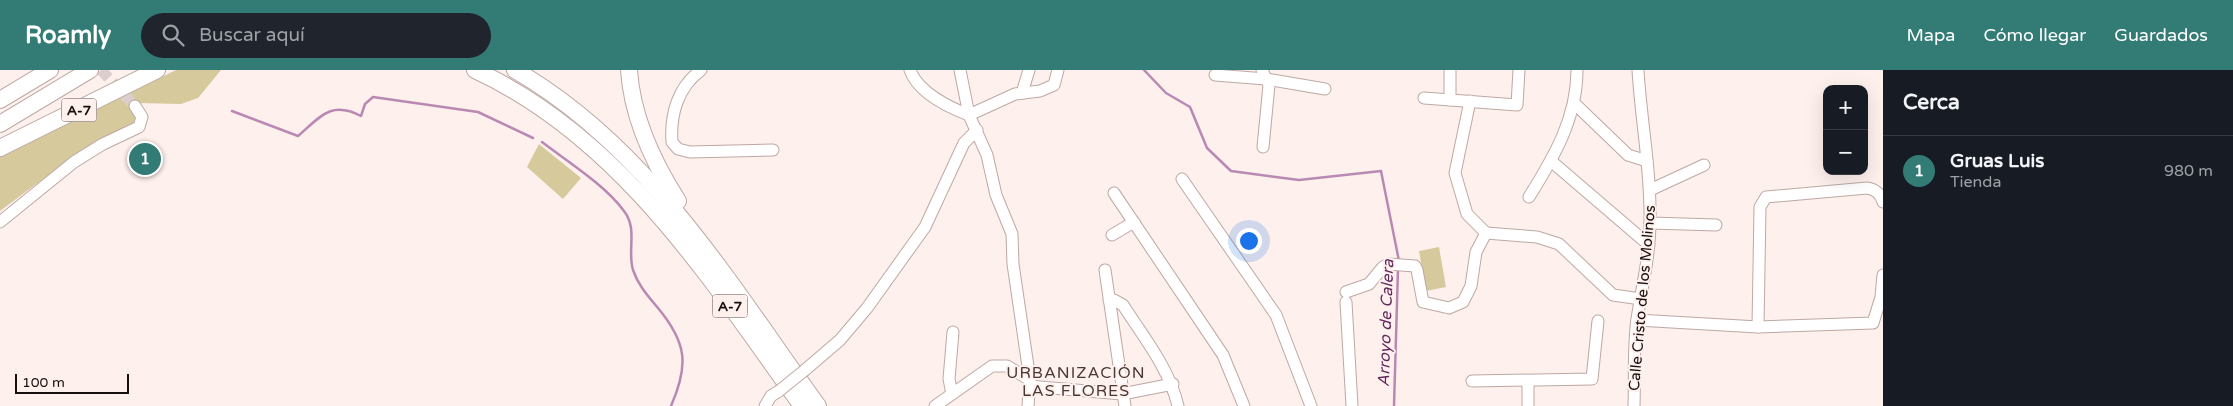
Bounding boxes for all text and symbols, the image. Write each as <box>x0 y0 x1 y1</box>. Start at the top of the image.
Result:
search box <box>141 13 491 58</box>
text: Roamly <box>25 21 111 50</box>
icon: search <box>159 21 187 49</box>
text: Buscar aquí <box>199 24 305 46</box>
text: Mapa <box>1906 24 1955 46</box>
text: Cómo llegar <box>1983 24 2086 46</box>
text: Guardados <box>2114 24 2208 46</box>
map controls <box>1823 85 1868 175</box>
button: + <box>1823 85 1868 130</box>
text: Cerca <box>1903 90 1960 115</box>
road number: A-7 <box>62 98 96 122</box>
button: − <box>1823 130 1868 175</box>
pin: 1 <box>129 140 161 178</box>
text: Gruas Luis <box>1950 150 2044 172</box>
text: 1 <box>1914 161 1924 181</box>
text: 980 m <box>2164 161 2213 181</box>
text: Tienda <box>1950 172 2001 192</box>
street label: Calle Cristo de los Molinos <box>1625 204 1659 392</box>
your location <box>1236 228 1262 254</box>
water label: Arroyo de Calera <box>1374 258 1398 387</box>
road number: A-7 <box>712 295 748 318</box>
district label: URBANIZACIÓN LAS FLORES <box>1006 363 1146 401</box>
scale bar <box>15 371 129 394</box>
text: 100 m <box>22 374 65 391</box>

